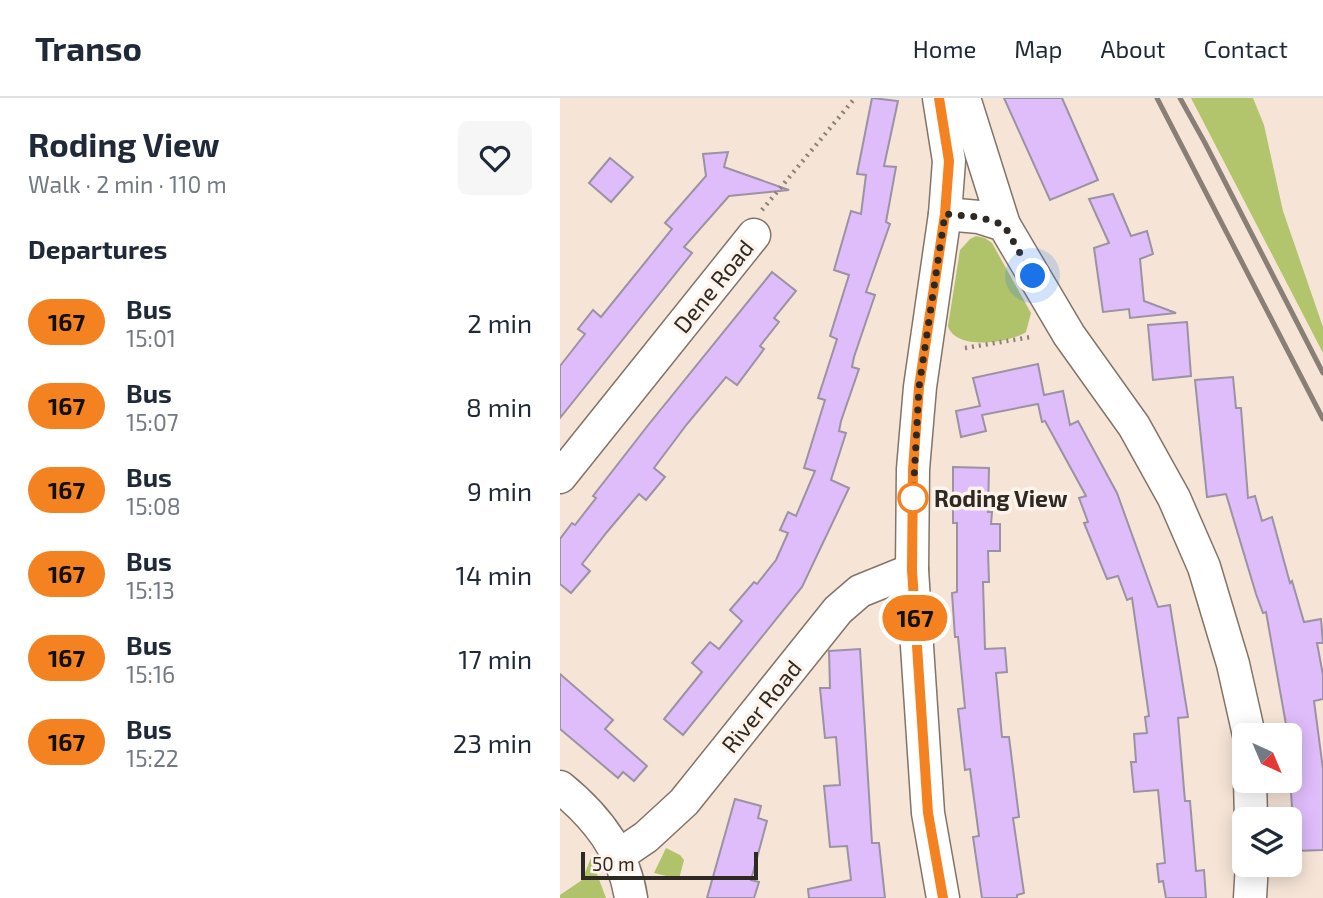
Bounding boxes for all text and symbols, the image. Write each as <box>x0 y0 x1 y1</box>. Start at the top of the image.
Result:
text: Transo <box>35 28 142 68</box>
text: Home <box>913 34 976 63</box>
text: Map <box>1014 34 1062 63</box>
text: About <box>1100 34 1166 63</box>
text: Contact <box>1204 34 1288 63</box>
button: heart <box>458 121 532 195</box>
text: Roding View <box>28 124 220 164</box>
text: Walk · 2 min · 110 m <box>28 170 227 198</box>
text: Departures <box>28 233 167 264</box>
street label: Dene Road <box>667 234 759 338</box>
your location <box>1015 258 1050 293</box>
text: Bus <box>126 293 172 324</box>
text: 167 <box>48 307 85 336</box>
text: 2 min <box>467 307 532 338</box>
text: 15:01 <box>126 324 176 352</box>
text: Bus <box>126 377 172 408</box>
text: 167 <box>48 391 85 420</box>
text: 8 min <box>466 391 532 422</box>
text: 15:07 <box>126 408 179 436</box>
text: Bus <box>126 461 172 492</box>
text: 167 <box>48 475 85 504</box>
text: 9 min <box>467 475 532 506</box>
marker: Roding View <box>898 483 928 513</box>
place label: Roding View <box>934 484 1068 512</box>
text: 15:08 <box>126 492 181 520</box>
text: Bus <box>126 545 172 576</box>
text: 167 <box>48 559 85 588</box>
text: 14 min <box>456 559 532 590</box>
text: 15:13 <box>126 576 175 604</box>
line badge: 167 <box>875 595 955 641</box>
text: 167 <box>896 603 934 632</box>
text: Bus <box>126 629 172 660</box>
text: 167 <box>48 643 85 672</box>
text: 17 min <box>458 643 532 674</box>
street label: River Road <box>715 654 807 758</box>
text: 15:16 <box>126 660 175 688</box>
text: Bus <box>126 713 172 744</box>
north arrow <box>1232 723 1302 793</box>
map controls <box>1232 723 1302 877</box>
text: 167 <box>48 727 85 756</box>
text: 23 min <box>453 727 532 758</box>
text: 15:22 <box>126 744 179 772</box>
button: layers <box>1232 807 1302 877</box>
scale bar <box>581 849 758 881</box>
text: 50 m <box>592 852 635 875</box>

